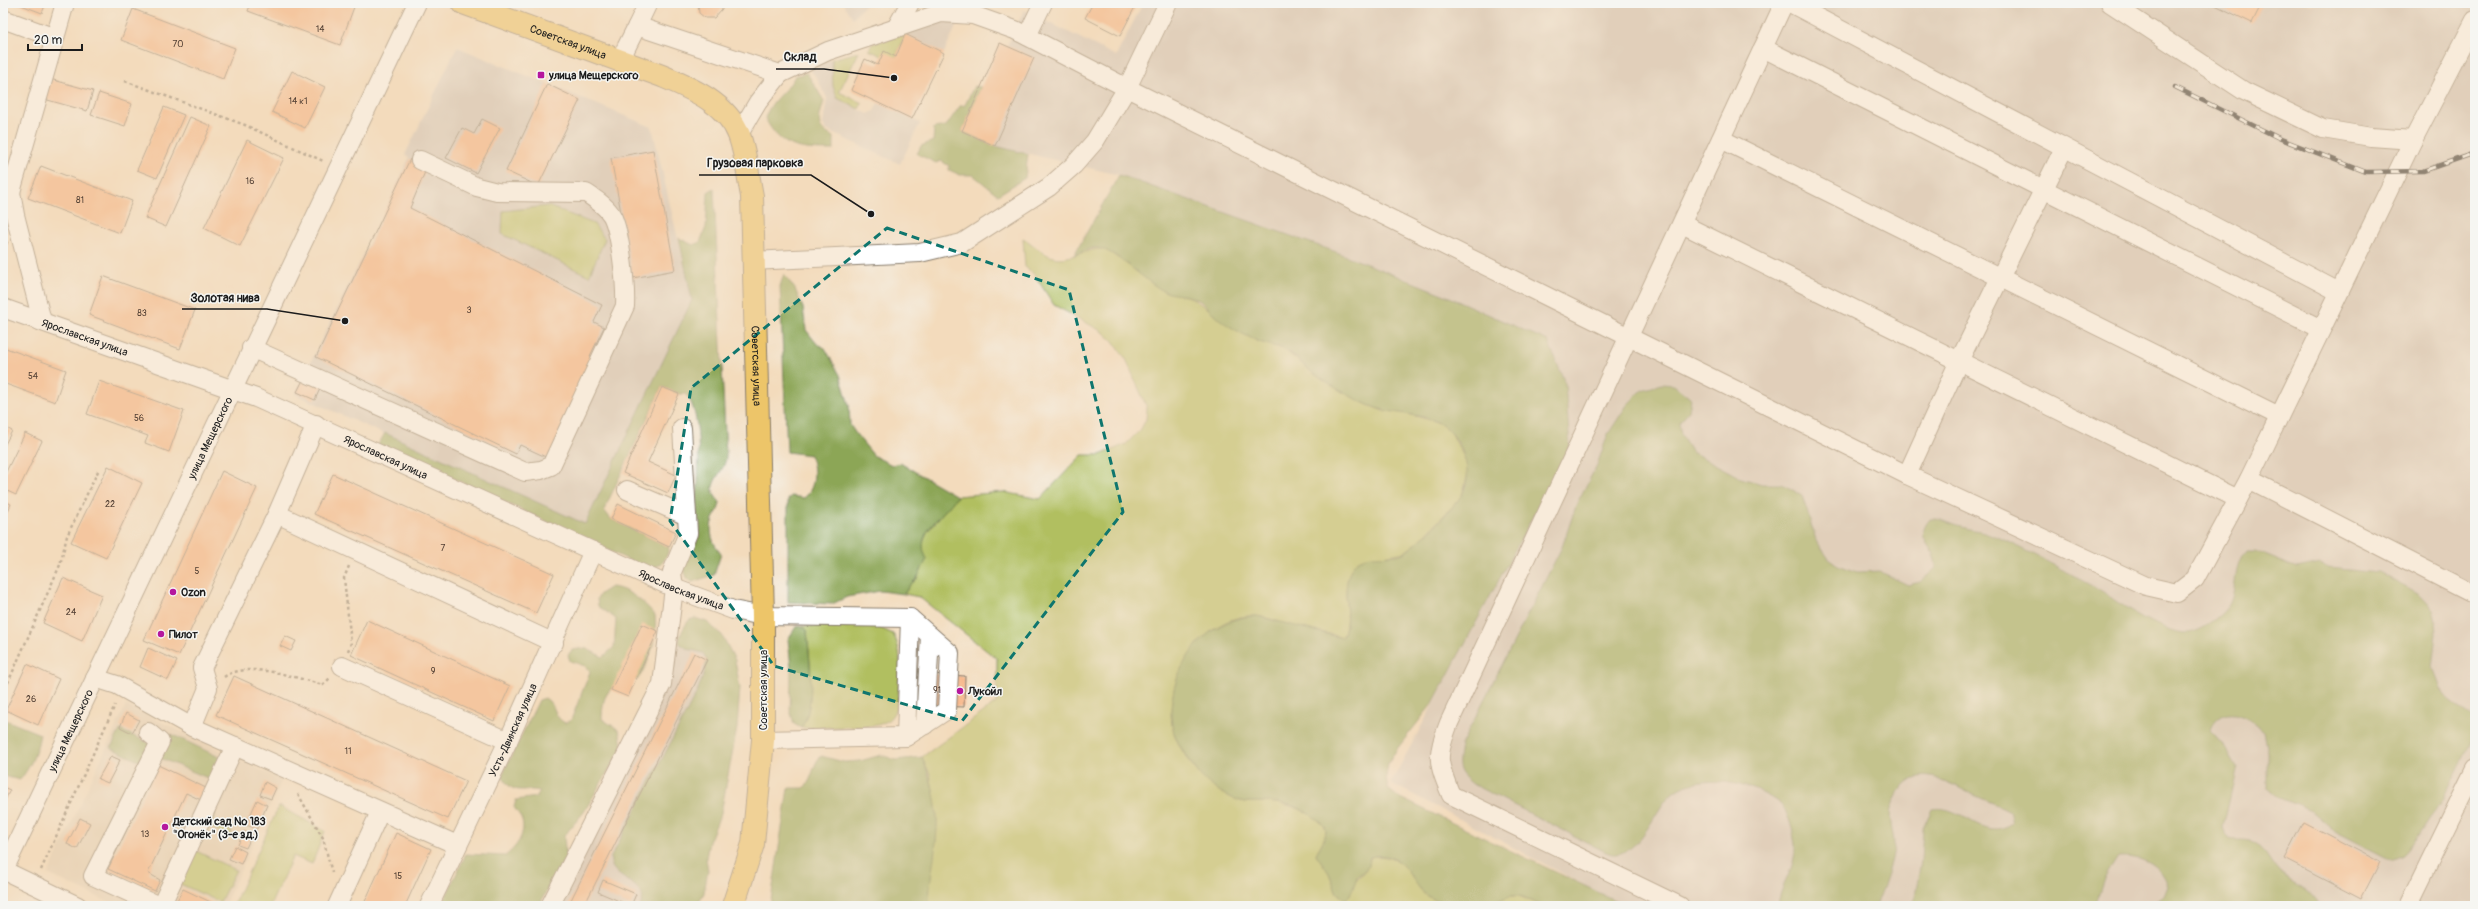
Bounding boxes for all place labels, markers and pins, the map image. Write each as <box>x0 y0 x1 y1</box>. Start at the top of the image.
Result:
callout: Склад <box>776 45 824 69</box>
place label: улица Мещерского <box>548 69 639 82</box>
marker: улица Мещерского <box>536 70 546 80</box>
callout: Грузовая парковка <box>699 151 811 175</box>
callout: Золотая нива <box>182 285 267 309</box>
place label: Ozon <box>181 586 206 599</box>
marker: Ozon <box>168 587 178 597</box>
place label: Пилот <box>169 628 198 641</box>
marker: Пилот <box>156 629 166 639</box>
place label: Лукойл <box>967 685 1002 698</box>
marker: Лукойл <box>955 686 965 696</box>
place label: Детский сад № 183 "Огонёк" (3-е зд.) <box>172 815 266 841</box>
marker: Детский сад № 183 "Огонёк" (3-е зд.) <box>160 822 170 832</box>

